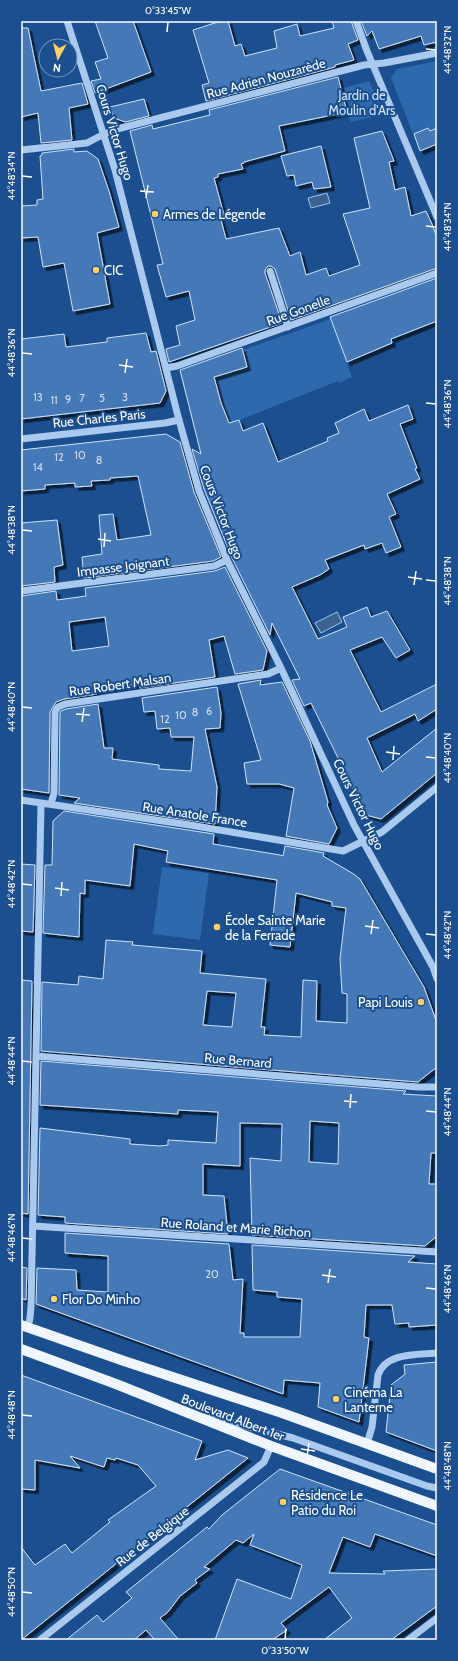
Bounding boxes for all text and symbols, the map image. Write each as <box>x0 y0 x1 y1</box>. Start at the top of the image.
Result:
text: 0°33'45"W <box>145 4 192 17</box>
text: 44°48'32"N <box>441 26 454 74</box>
north arrow <box>38 38 78 78</box>
street label: Rue Adrien Nouzarède <box>205 54 328 102</box>
text: N <box>52 61 61 75</box>
street label: Cours Victor Hugo <box>93 82 137 182</box>
park label: Jardin de Moulin d'Ars <box>329 87 396 118</box>
text: 44°48'34"N <box>5 152 18 200</box>
text: 44°48'34"N <box>441 203 454 251</box>
place label: Armes de Légende <box>163 206 266 222</box>
marker: Armes de Légende <box>150 209 160 219</box>
place label: CIC <box>104 262 123 278</box>
marker: CIC <box>91 265 101 275</box>
street label: Rue Gonelle <box>264 291 332 329</box>
text: 44°48'36"N <box>5 328 18 378</box>
text: 44°48'36"N <box>441 379 454 429</box>
house number: 13 <box>33 390 43 404</box>
house number: 3 <box>122 390 128 404</box>
house number: 7 <box>79 391 85 405</box>
house number: 5 <box>99 391 105 405</box>
house number: 9 <box>65 392 71 406</box>
house number: 11 <box>50 393 58 407</box>
street label: Rue Charles Paris <box>52 405 147 431</box>
house number: 10 <box>74 448 86 462</box>
house number: 12 <box>54 450 64 464</box>
house number: 8 <box>96 453 102 467</box>
house number: 14 <box>33 460 44 474</box>
street label: Cours Victor Hugo <box>197 463 247 561</box>
text: 44°48'38"N <box>5 505 18 555</box>
street label: Impasse Joignant <box>76 552 171 580</box>
text: 44°48'38"N <box>441 556 454 606</box>
street label: Rue Robert Malsan <box>68 669 172 699</box>
text: 44°48'40"N <box>5 682 18 732</box>
house number: 6 <box>206 704 212 718</box>
house number: 8 <box>192 705 198 719</box>
house number: 10 <box>175 708 187 722</box>
house number: 12 <box>160 712 170 726</box>
text: 44°48'40"N <box>441 733 454 783</box>
street label: Cours Victor Hugo <box>330 756 388 852</box>
street label: Rue Anatole France <box>142 798 249 830</box>
text: 44°48'42"N <box>5 860 18 908</box>
place label: École Sainte Marie de la Ferrade <box>225 911 326 943</box>
text: 44°48'42"N <box>441 911 454 959</box>
marker: École Sainte Marie de la Ferrade <box>212 922 222 932</box>
place label: Papi Louis <box>358 994 414 1010</box>
marker: Papi Louis <box>416 997 426 1007</box>
text: 44°48'44"N <box>5 1036 18 1086</box>
street label: Rue Bernard <box>204 1049 272 1071</box>
text: 44°48'44"N <box>441 1087 454 1137</box>
text: 44°48'46"N <box>5 1213 18 1263</box>
street label: Rue Roland et Marie Richon <box>160 1214 312 1240</box>
text: 44°48'46"N <box>441 1264 454 1314</box>
house number: 20 <box>205 1267 219 1281</box>
place label: Flor Do Minho <box>62 1291 140 1307</box>
marker: Flor Do Minho <box>49 1294 59 1304</box>
place label: Cinéma La Lanterne <box>344 1384 403 1415</box>
text: 44°48'48"N <box>5 1390 18 1440</box>
street label: Boulevard Albert 1er <box>179 1390 288 1444</box>
marker: Cinéma La Lanterne <box>331 1394 341 1404</box>
text: 44°48'48"N <box>441 1441 454 1491</box>
place label: Résidence Le Patio du Roi <box>291 1487 363 1518</box>
marker: Résidence Le Patio du Roi <box>278 1497 288 1507</box>
street label: Rue de Belgique <box>112 1502 192 1570</box>
text: 44°48'50"N <box>5 1567 18 1617</box>
text: 0°33'50"W <box>261 1644 309 1657</box>

